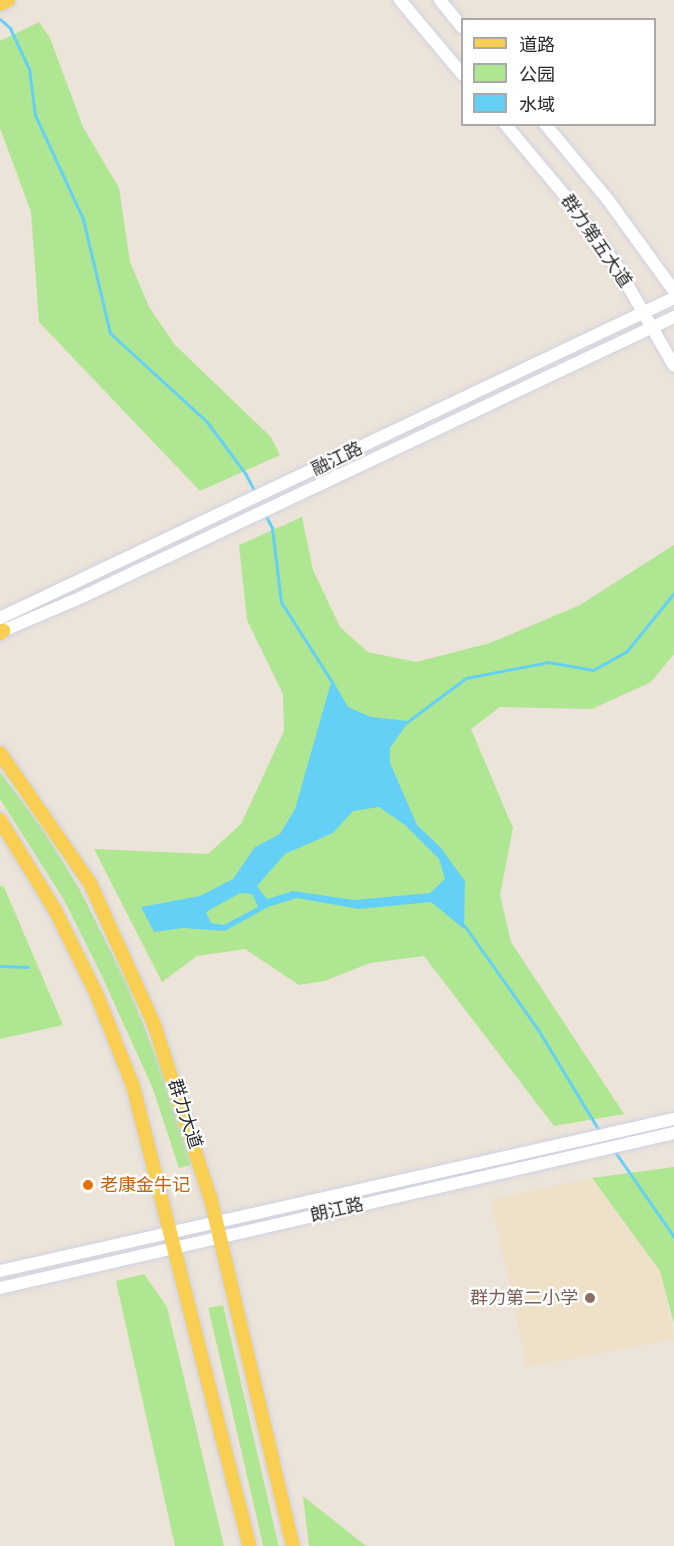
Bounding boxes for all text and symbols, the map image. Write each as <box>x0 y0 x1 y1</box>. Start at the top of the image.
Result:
legend <box>461 18 656 126</box>
text: 道路 <box>519 32 555 57</box>
text: 公园 <box>519 62 555 87</box>
text: 水域 <box>519 92 555 117</box>
street label: 群力第五大道 <box>556 191 636 291</box>
street label: 融江路 <box>308 437 366 481</box>
street label: 群力大道 <box>164 1076 206 1152</box>
place label: 老康金牛记 <box>100 1174 190 1196</box>
marker: 老康金牛记 <box>81 1178 95 1192</box>
street label: 朗江路 <box>308 1193 366 1227</box>
place label: 群力第二小学 <box>470 1287 578 1309</box>
marker: 群力第二小学 <box>583 1291 597 1305</box>

